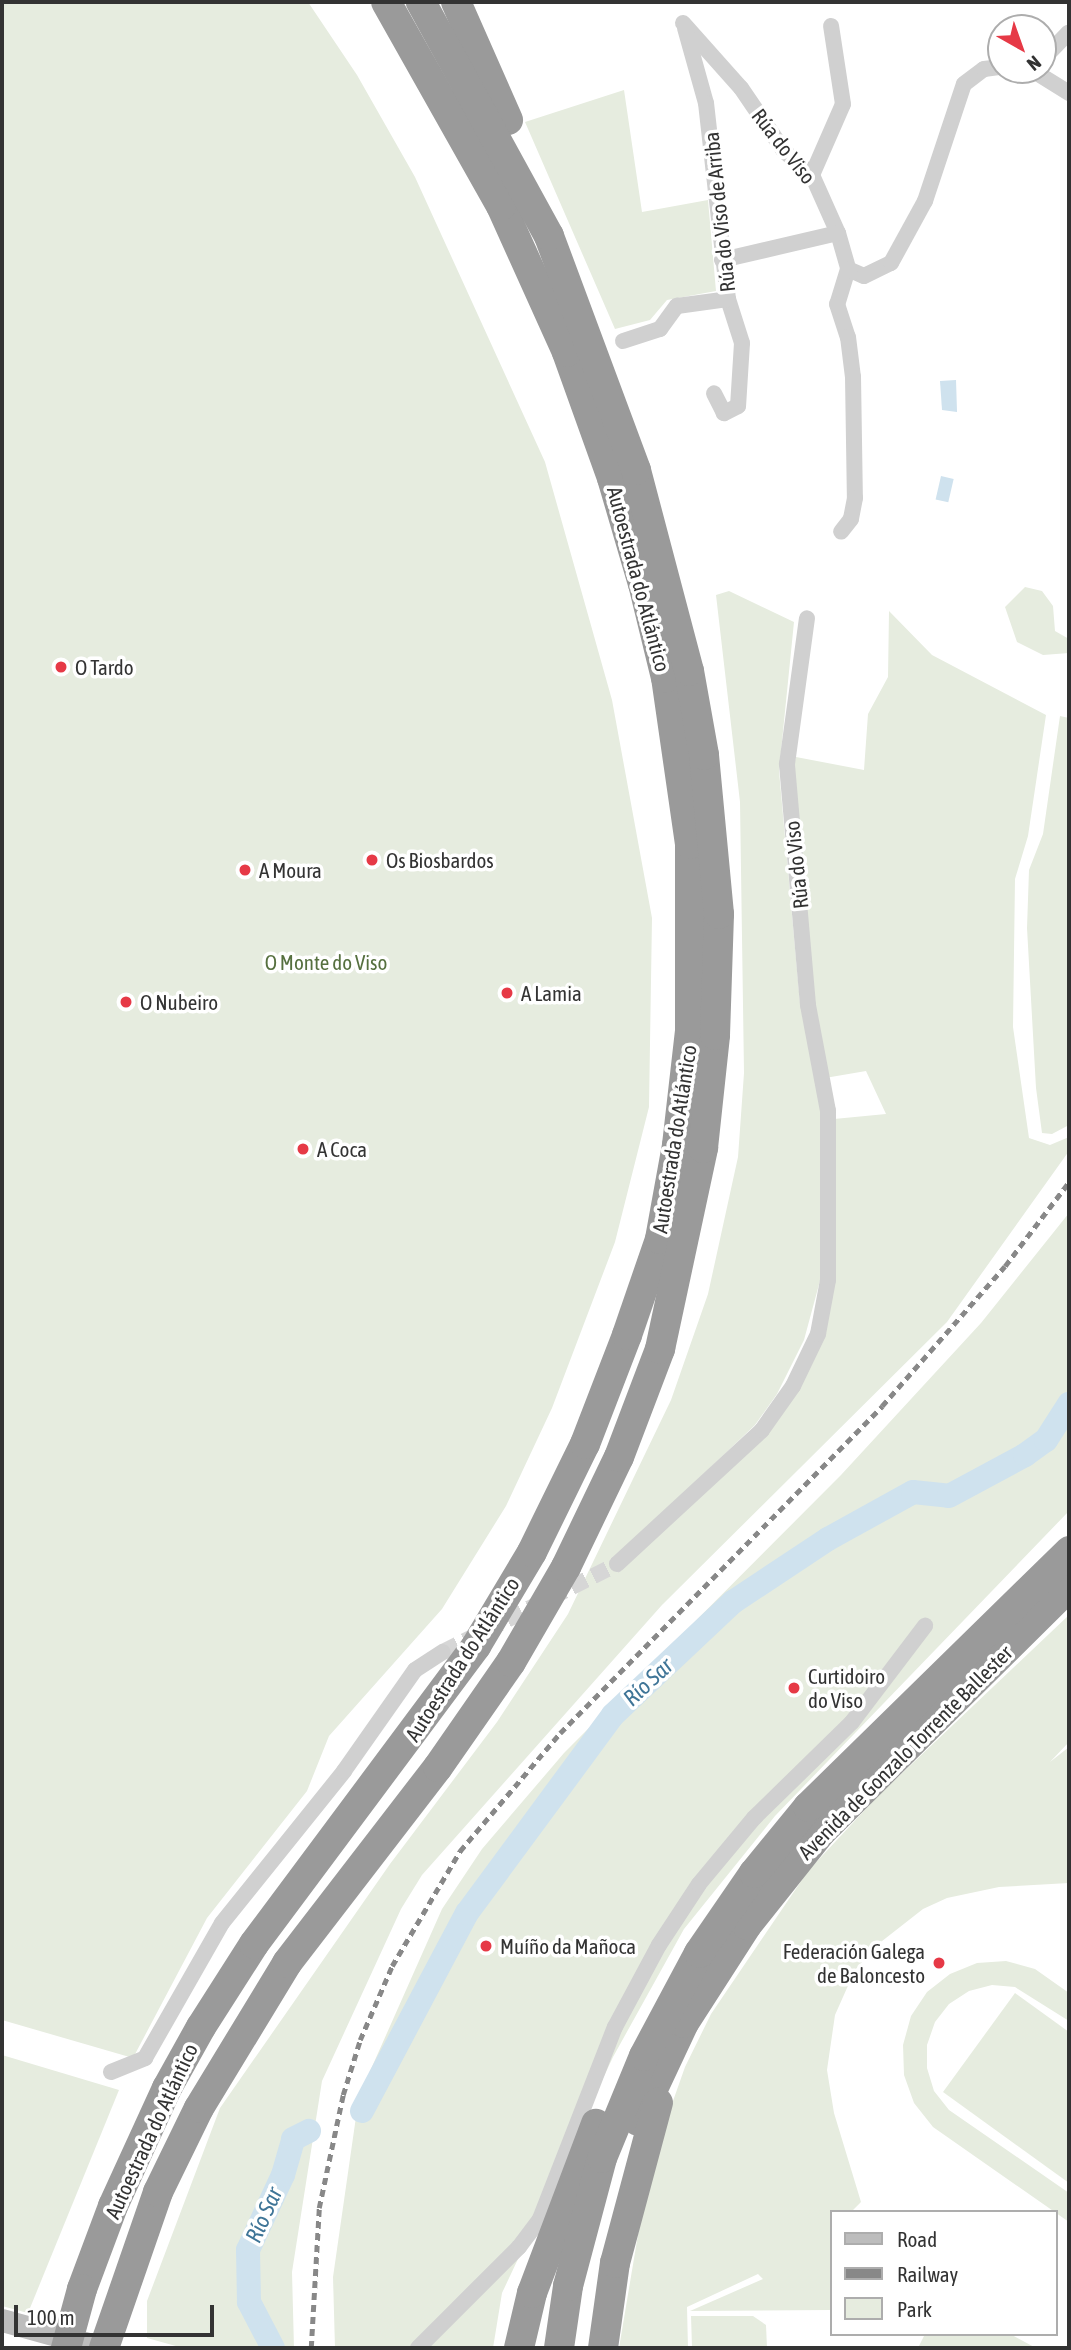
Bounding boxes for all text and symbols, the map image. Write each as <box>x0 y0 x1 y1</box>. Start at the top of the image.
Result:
north arrow <box>987 14 1057 84</box>
text: N <box>1023 52 1046 76</box>
street label: Rúa do Viso <box>747 103 821 189</box>
street label: Rúa do Viso de Arriba <box>698 131 740 293</box>
street label: Autoestrada do Atlántico <box>602 484 676 674</box>
place label: O Tardo <box>75 654 134 680</box>
marker: O Tardo <box>53 659 69 675</box>
street label: Rúa do Viso <box>779 820 813 910</box>
place label: Os Biosbardos <box>386 847 494 873</box>
marker: Os Biosbardos <box>364 852 380 868</box>
place label: A Moura <box>259 857 322 883</box>
marker: A Moura <box>237 862 253 878</box>
park label: O Monte do Viso <box>265 949 387 975</box>
place label: A Lamia <box>521 980 582 1006</box>
marker: A Lamia <box>499 985 515 1001</box>
place label: O Nubeiro <box>140 989 218 1015</box>
marker: O Nubeiro <box>118 994 134 1010</box>
street label: Autoestrada do Atlántico <box>647 1043 701 1235</box>
place label: A Coca <box>317 1136 367 1162</box>
marker: A Coca <box>295 1141 311 1157</box>
street label: Autoestrada do Atlántico <box>400 1572 524 1746</box>
street label: Avenida de Gonzalo Torrente Ballester <box>793 1640 1017 1864</box>
water label: Río Sar <box>617 1652 679 1712</box>
place label: Curtidoiro do Viso <box>808 1663 885 1713</box>
marker: Curtidoiro do Viso <box>786 1680 802 1696</box>
place label: Muíño da Mañoca <box>500 1933 636 1959</box>
marker: Muíño da Mañoca <box>478 1938 494 1954</box>
place label: Federación Galega de Baloncesto <box>783 1938 925 1988</box>
marker: Federación Galega de Baloncesto <box>931 1955 947 1971</box>
street label: Autoestrada do Atlántico <box>99 2039 203 2223</box>
water label: Río Sar <box>240 2183 288 2247</box>
legend <box>830 2210 1057 2336</box>
text: Road <box>897 2227 937 2251</box>
text: Railway <box>897 2262 958 2286</box>
scale bar <box>18 2290 217 2334</box>
text: Park <box>897 2297 932 2321</box>
text: 100 m <box>27 2305 75 2329</box>

